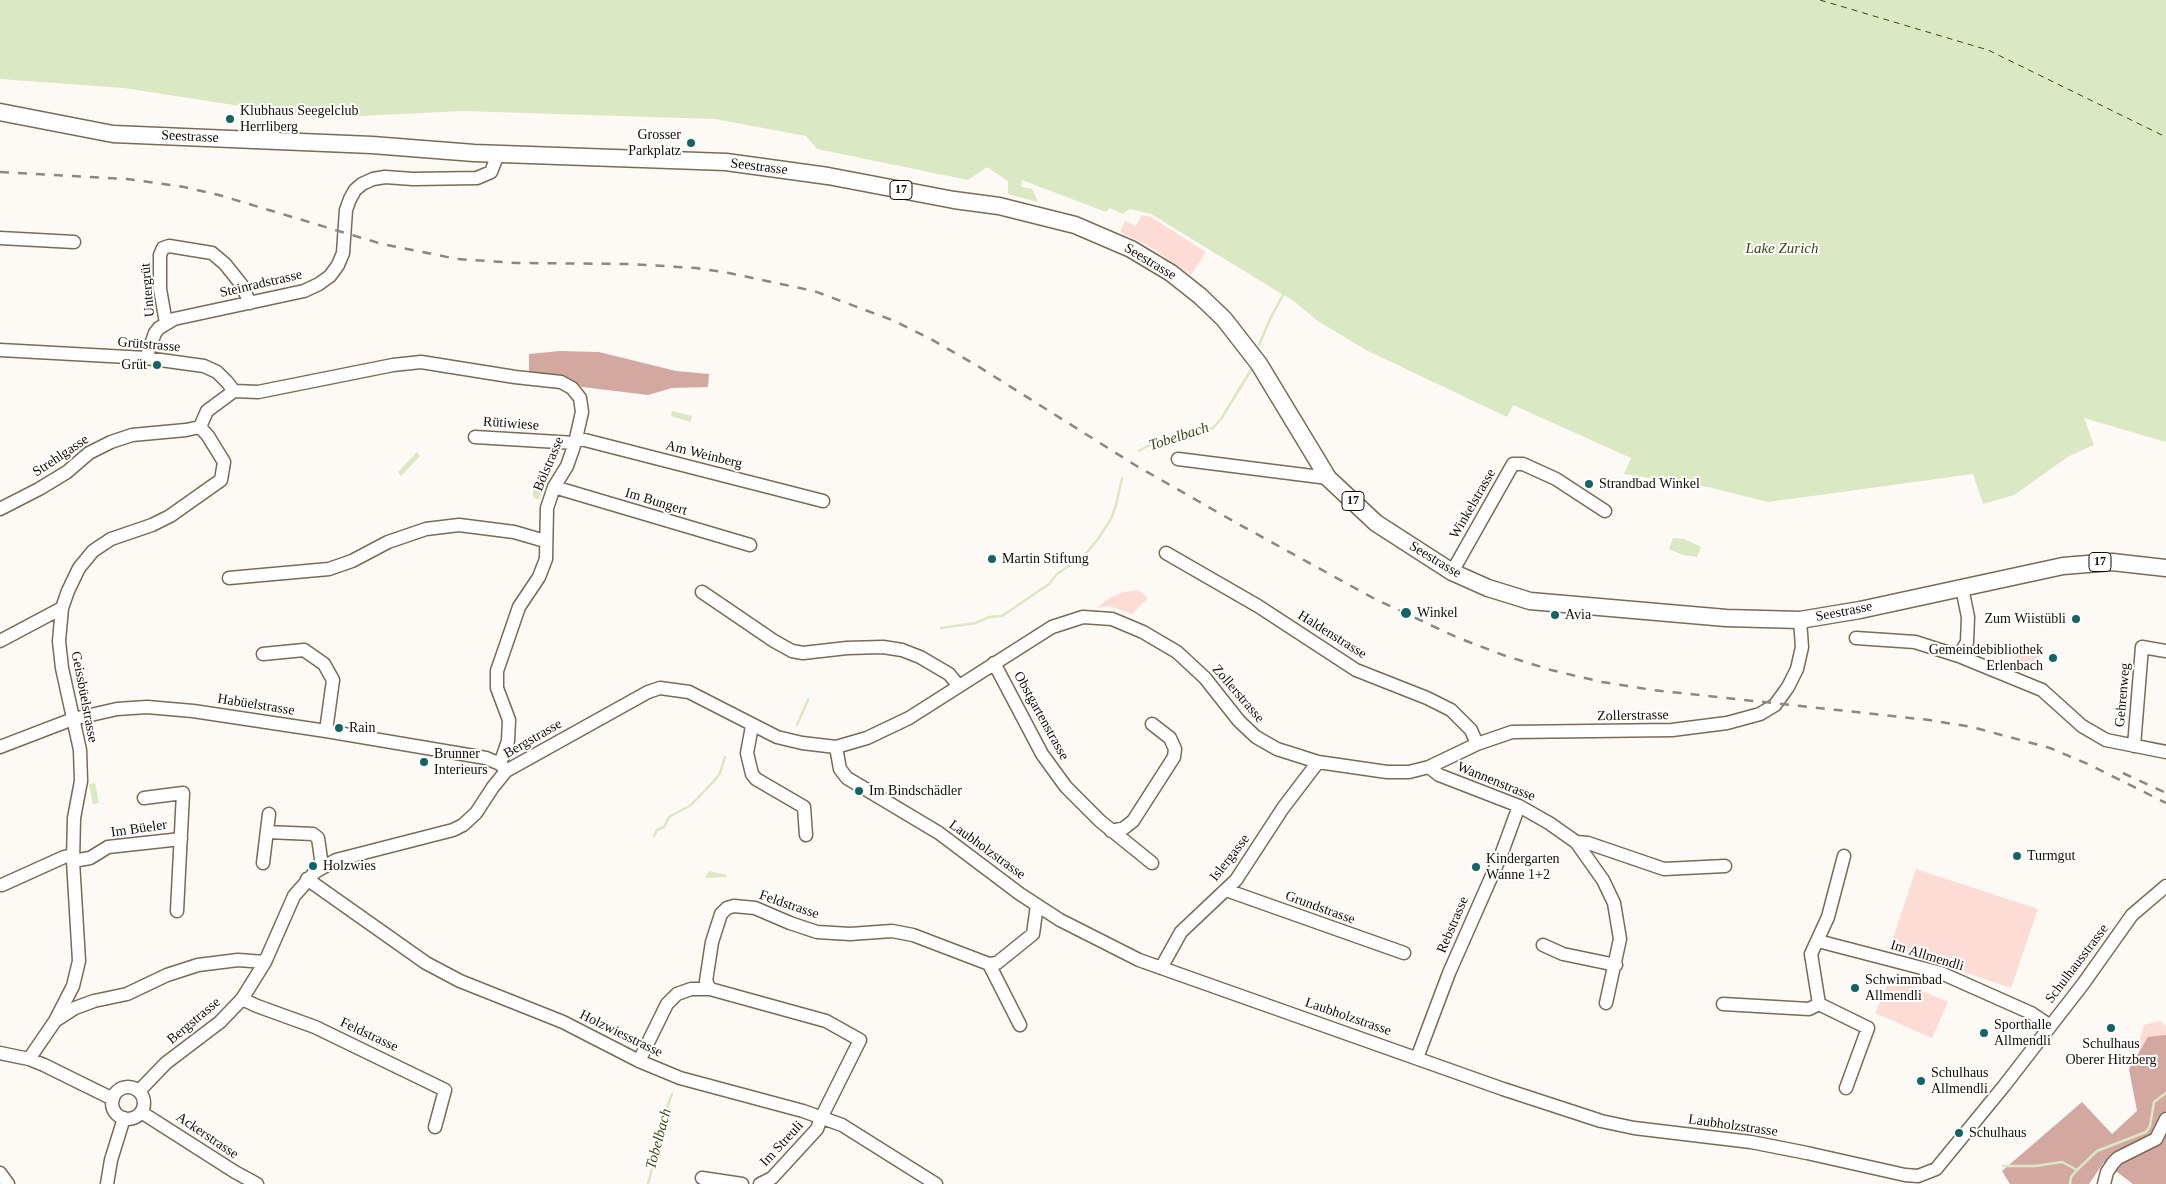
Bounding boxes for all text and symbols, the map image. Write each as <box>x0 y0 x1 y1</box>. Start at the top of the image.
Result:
place label: Klubhaus Seegelclub Herrliberg <box>240 103 359 136</box>
marker: Klubhaus Seegelclub Herrliberg <box>224 113 236 125</box>
street label: Seestrasse <box>161 127 219 147</box>
place label: Grosser Parkplatz <box>628 127 681 160</box>
marker: Grosser Parkplatz <box>685 137 697 149</box>
street label: Seestrasse <box>729 155 789 179</box>
road number: 17 <box>890 180 912 200</box>
street label: Seestrasse <box>1121 240 1179 284</box>
water label: Lake Zurich <box>1746 240 1818 258</box>
street label: Untergrüt <box>137 262 159 318</box>
street label: Steinradstrasse <box>218 266 304 302</box>
street label: Grütstrasse <box>117 334 181 356</box>
place label: Grüt <box>121 357 147 373</box>
marker: Grüt <box>151 359 163 371</box>
street label: Rütiwiese <box>482 414 540 434</box>
water label: Tobelbach <box>1147 419 1211 455</box>
street label: Strehlgasse <box>30 431 92 481</box>
street label: Bölstrasse <box>530 434 568 494</box>
street label: Am Weinberg <box>664 437 744 473</box>
street label: Winkelstrasse <box>1446 466 1500 542</box>
place label: Strandbad Winkel <box>1599 476 1700 492</box>
marker: Strandbad Winkel <box>1583 478 1595 490</box>
street label: Im Bungert <box>623 485 689 519</box>
road number: 17 <box>1342 492 1364 511</box>
street label: Seestrasse <box>1406 538 1464 582</box>
place label: Martin Stiftung <box>1002 551 1089 567</box>
road number: 17 <box>2089 552 2111 572</box>
marker: Martin Stiftung <box>986 553 998 565</box>
street label: Seestrasse <box>1814 598 1874 626</box>
place label: Winkel <box>1417 605 1458 621</box>
marker: Winkel <box>1399 606 1413 620</box>
street label: Haldenstrasse <box>1295 607 1369 663</box>
place label: Avia <box>1565 607 1591 623</box>
marker: Avia <box>1549 609 1561 621</box>
place label: Zum Wiistübli <box>1985 611 2066 627</box>
marker: Zum Wiistübli <box>2070 613 2082 625</box>
place label: Gemeindebibliothek Erlenbach <box>1929 642 2043 674</box>
street label: Geissbüelstrasse <box>67 650 101 744</box>
marker: Gemeindebibliothek Erlenbach <box>2047 652 2059 664</box>
street label: Zollerstrasse <box>1208 661 1268 727</box>
street label: Gehrenweg <box>2112 662 2134 728</box>
street label: Obstgartenstrasse <box>1010 669 1072 763</box>
street label: Habüelstrasse <box>216 691 296 719</box>
street label: Zollerstrasse <box>1597 707 1669 725</box>
street label: Bergstrasse <box>501 716 565 762</box>
place label: Rain <box>349 720 375 736</box>
marker: Rain <box>333 722 345 734</box>
place label: Brunner Interieurs <box>434 746 488 779</box>
marker: Brunner Interieurs <box>418 756 430 768</box>
street label: Wannenstrasse <box>1454 759 1538 805</box>
place label: Im Bindschädler <box>869 783 962 799</box>
marker: Im Bindschädler <box>853 785 865 797</box>
street label: Im Büeler <box>110 817 168 841</box>
street label: Laubholzstrasse <box>946 817 1028 883</box>
street label: Islergasse <box>1206 831 1254 885</box>
place label: Turmgut <box>2027 848 2076 864</box>
marker: Turmgut <box>2011 850 2023 862</box>
place label: Kindergarten Wanne 1+2 <box>1486 851 1560 884</box>
place label: Holzwies <box>323 858 376 874</box>
marker: Holzwies <box>307 860 319 872</box>
marker: Kindergarten Wanne 1+2 <box>1470 861 1482 873</box>
street label: Feldstrasse <box>757 887 821 923</box>
street label: Grundstrasse <box>1283 888 1357 928</box>
street label: Rebstrasse <box>1434 894 1472 956</box>
street label: Schulhausstrasse <box>2042 921 2112 1007</box>
street label: Im Allmendli <box>1888 937 1966 975</box>
place label: Schwimmbad Allmendli <box>1865 972 1942 1004</box>
marker: Schwimmbad Allmendli <box>1849 982 1861 994</box>
street label: Bergstrasse <box>164 994 224 1048</box>
street label: Laubholzstrasse <box>1303 994 1393 1040</box>
street label: Holzwiesstrasse <box>577 1007 665 1061</box>
street label: Feldstrasse <box>337 1014 401 1056</box>
place label: Sporthalle Allmendli <box>1994 1017 2052 1050</box>
marker: Schulhaus Oberer Hitzberg <box>2105 1022 2117 1034</box>
marker: Sporthalle Allmendli <box>1978 1027 1990 1039</box>
place label: Schulhaus Oberer Hitzberg <box>2065 1036 2157 1068</box>
place label: Schulhaus Allmendli <box>1931 1065 1989 1098</box>
marker: Schulhaus Allmendli <box>1915 1075 1927 1087</box>
water label: Tobelbach <box>642 1107 676 1171</box>
street label: Ackerstrasse <box>173 1109 241 1163</box>
street label: Laubholzstrasse <box>1687 1111 1779 1141</box>
street label: Im Streuli <box>757 1118 807 1170</box>
place label: Schulhaus <box>1969 1125 2027 1141</box>
marker: Schulhaus <box>1953 1127 1965 1139</box>

